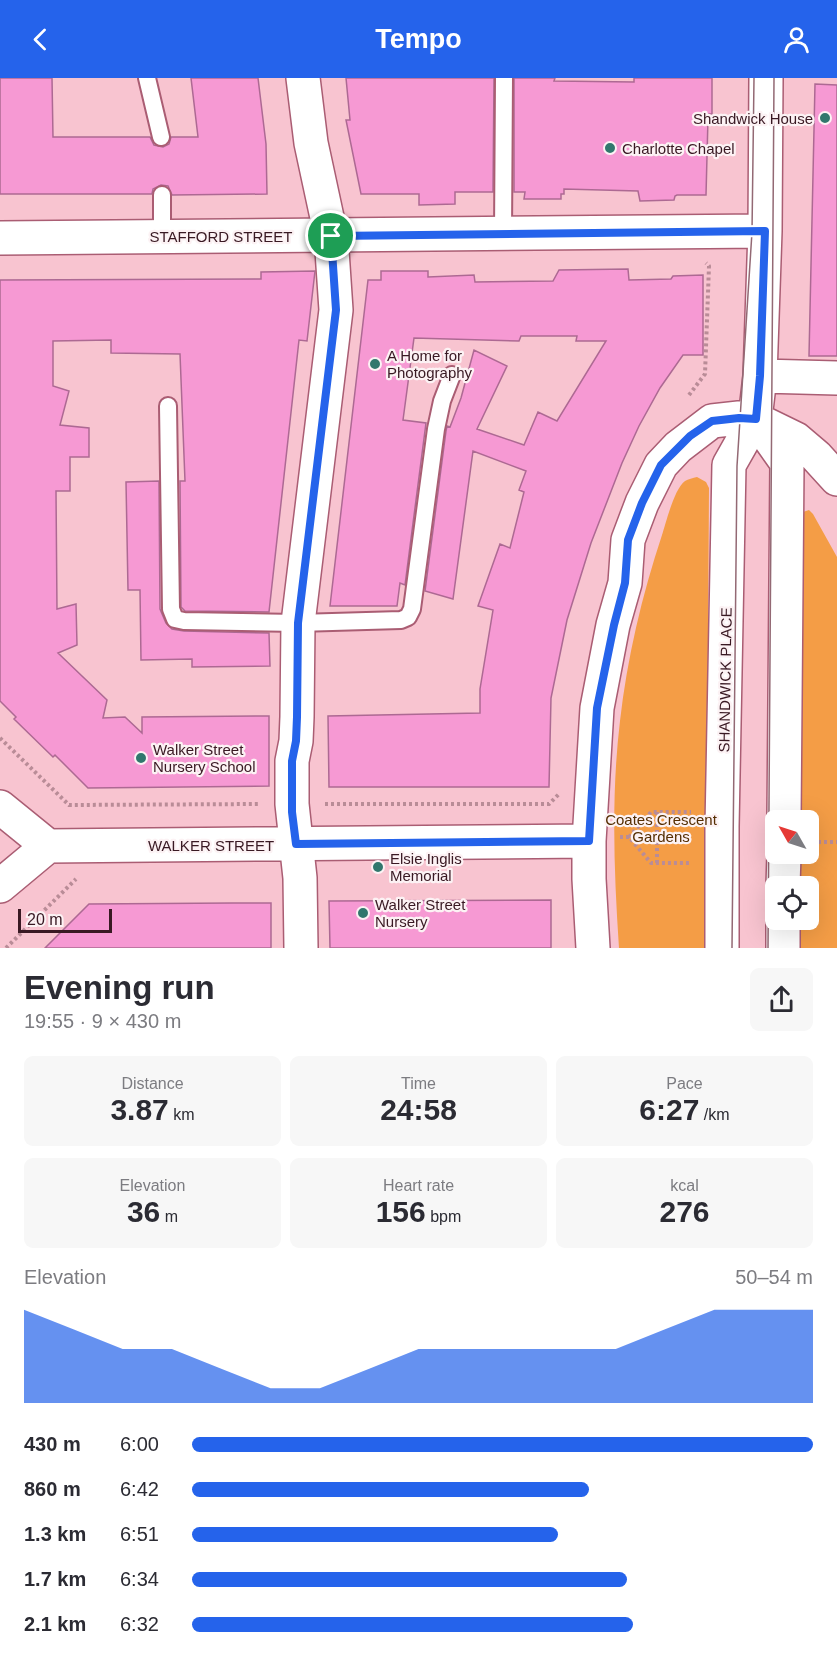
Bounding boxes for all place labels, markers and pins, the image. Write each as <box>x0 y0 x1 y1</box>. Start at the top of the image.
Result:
place label: Shandwick House <box>693 110 813 127</box>
marker: Shandwick House <box>818 111 832 125</box>
place label: Charlotte Chapel <box>622 140 735 157</box>
marker: Charlotte Chapel <box>603 141 617 155</box>
pin <box>305 210 356 261</box>
place label: A Home for Photography <box>387 347 473 381</box>
marker: A Home for Photography <box>368 357 382 371</box>
place label: Walker Street Nursery School <box>153 741 256 775</box>
marker: Walker Street Nursery School <box>134 751 148 765</box>
place label: Elsie Inglis Memorial <box>390 850 462 884</box>
marker: Elsie Inglis Memorial <box>371 860 385 874</box>
place label: Walker Street Nursery <box>375 896 466 930</box>
marker: Walker Street Nursery <box>356 906 370 920</box>

